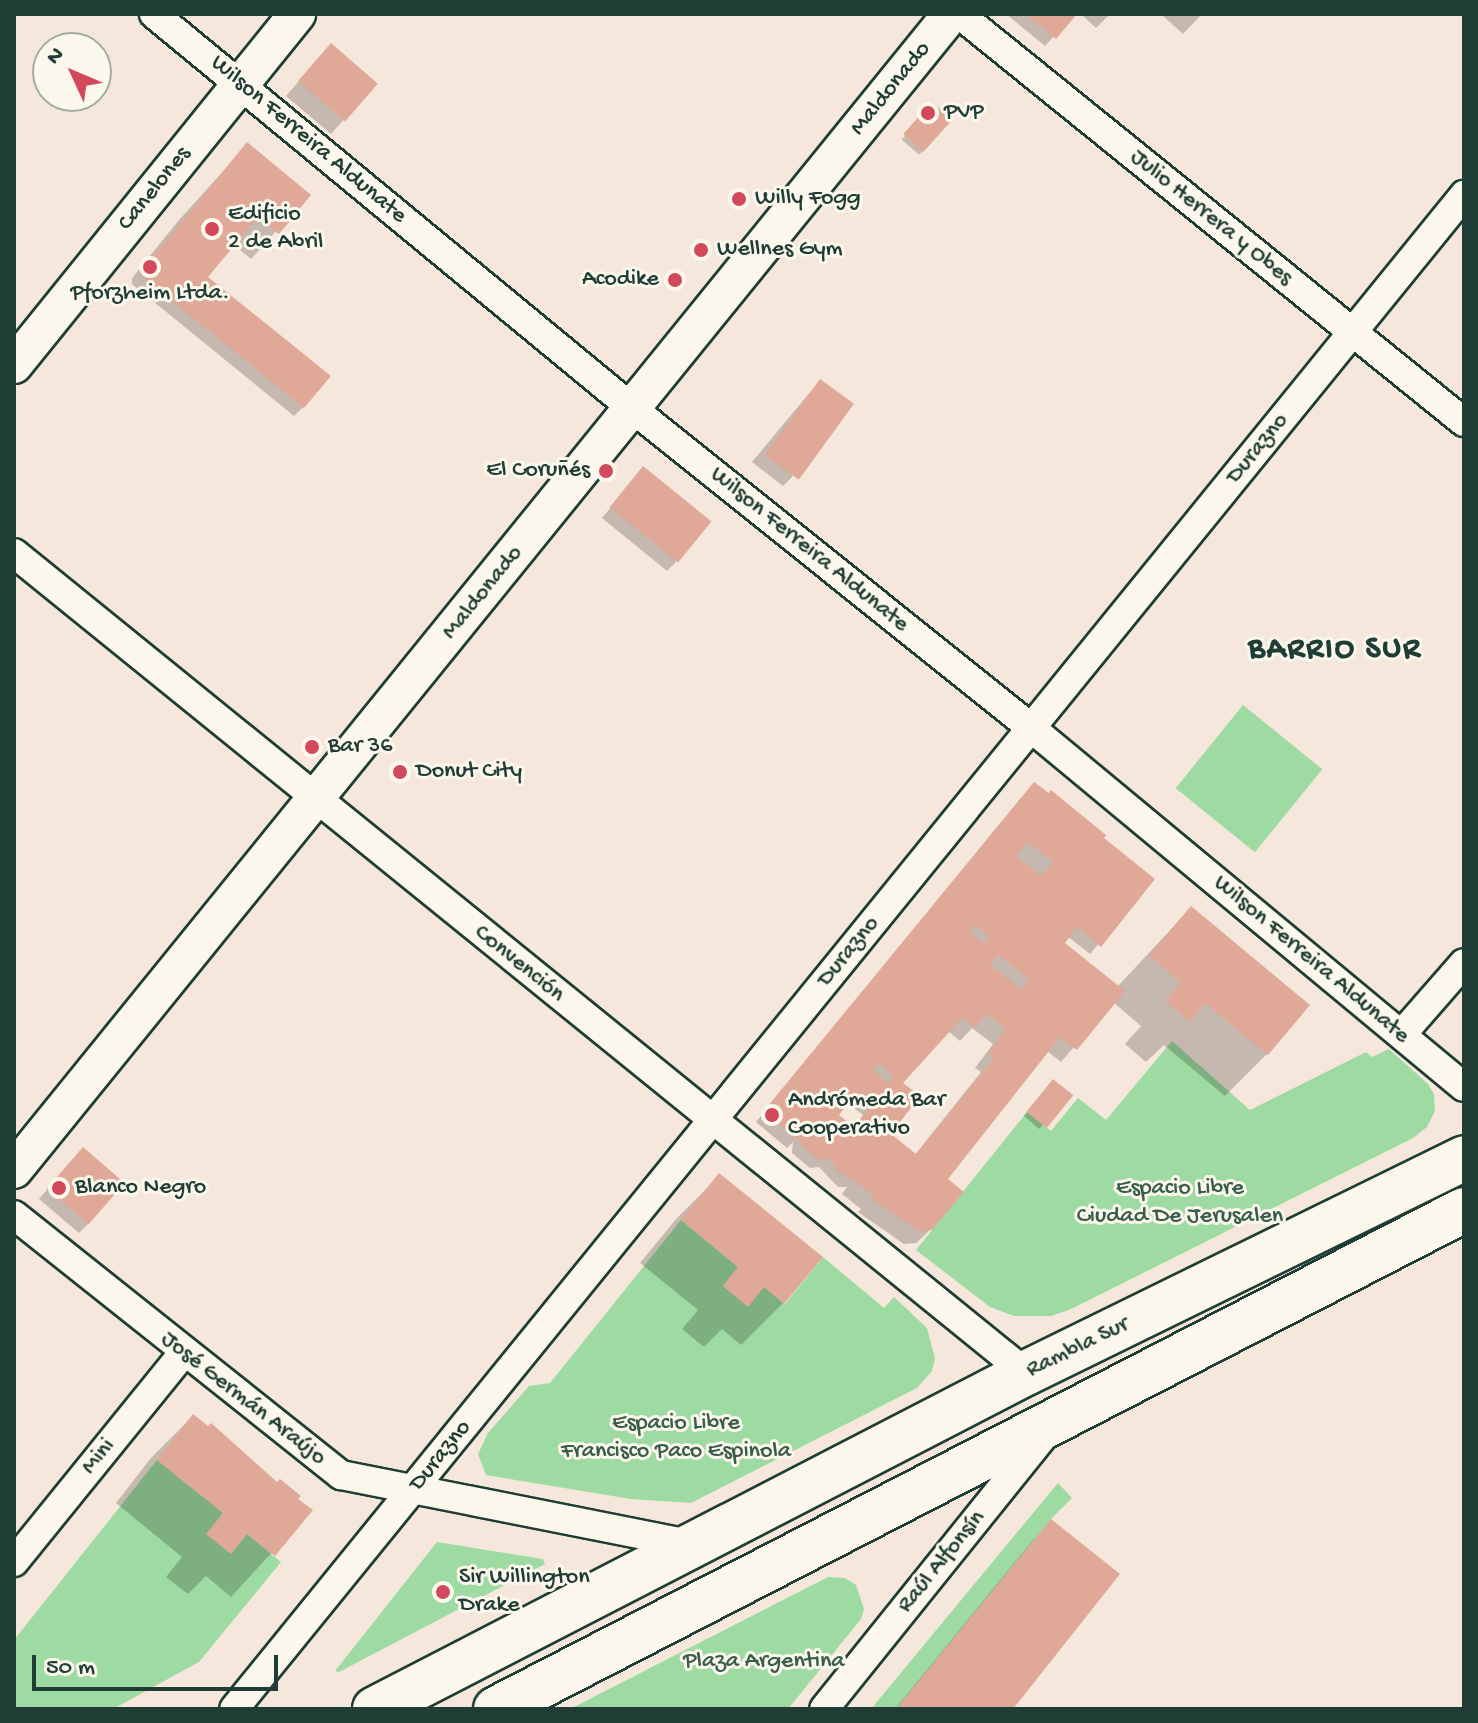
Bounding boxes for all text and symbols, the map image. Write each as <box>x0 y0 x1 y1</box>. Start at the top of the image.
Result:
north arrow <box>32 32 112 112</box>
street label: Maldonado <box>844 36 938 142</box>
text: N <box>42 43 71 71</box>
street label: Wilson Ferreira Aldunate <box>204 49 412 231</box>
place label: PVP <box>944 99 984 127</box>
marker: PVP <box>919 104 937 122</box>
street label: Canelones <box>112 141 198 237</box>
street label: Julio Herrera y Obes <box>1124 143 1298 293</box>
place label: Willy Fogg <box>755 185 861 213</box>
marker: Willy Fogg <box>730 190 748 208</box>
place label: Edificio 2 de Abril <box>228 201 323 257</box>
marker: Edificio 2 de Abril <box>203 220 221 238</box>
place label: Wellnes Gym <box>717 236 843 264</box>
marker: Wellnes Gym <box>692 241 710 259</box>
marker: Pforzheim Ltda. <box>141 258 159 276</box>
place label: Acodike <box>582 266 659 294</box>
marker: Acodike <box>666 271 684 289</box>
place label: Pforzheim Ltda. <box>71 280 229 308</box>
street label: Durazno <box>1221 408 1295 490</box>
place label: El Coruñés <box>486 457 590 485</box>
street label: Wilson Ferreira Aldunate <box>704 461 914 639</box>
marker: El Coruñés <box>597 462 615 480</box>
street label: Maldonado <box>436 540 530 646</box>
district label: BARRIO SUR <box>1248 631 1422 669</box>
place label: Bar 36 <box>328 733 392 761</box>
marker: Bar 36 <box>303 738 321 756</box>
place label: Donut City <box>416 758 522 786</box>
marker: Donut City <box>391 763 409 781</box>
street label: Wilson Ferreira Aldunate <box>1207 869 1415 1051</box>
street label: Durazno <box>812 911 886 993</box>
street label: Convención <box>468 919 570 1009</box>
place label: Andrómeda Bar Cooperativo <box>788 1087 945 1143</box>
marker: Andrómeda Bar Cooperativo <box>763 1106 781 1124</box>
place label: Blanco Negro <box>75 1174 206 1202</box>
park label: Espacio Libre Ciudad De Jerusalen <box>1077 1175 1283 1231</box>
marker: Blanco Negro <box>50 1179 68 1197</box>
street label: Rambla Sur <box>1022 1311 1134 1385</box>
street label: José Germán Araújo <box>154 1325 332 1473</box>
park label: Espacio Libre Francisco Paco Espinola <box>561 1410 791 1466</box>
street label: Durazno <box>404 1415 478 1497</box>
street label: Mini <box>76 1433 122 1481</box>
street label: Raúl Alfonsín <box>892 1505 992 1619</box>
place label: Sir Willington Drake <box>459 1564 590 1620</box>
marker: Sir Willington Drake <box>434 1583 452 1601</box>
scale bar <box>36 1639 282 1689</box>
park label: Plaza Argentina <box>683 1648 845 1676</box>
text: 50 m <box>46 1654 95 1683</box>

